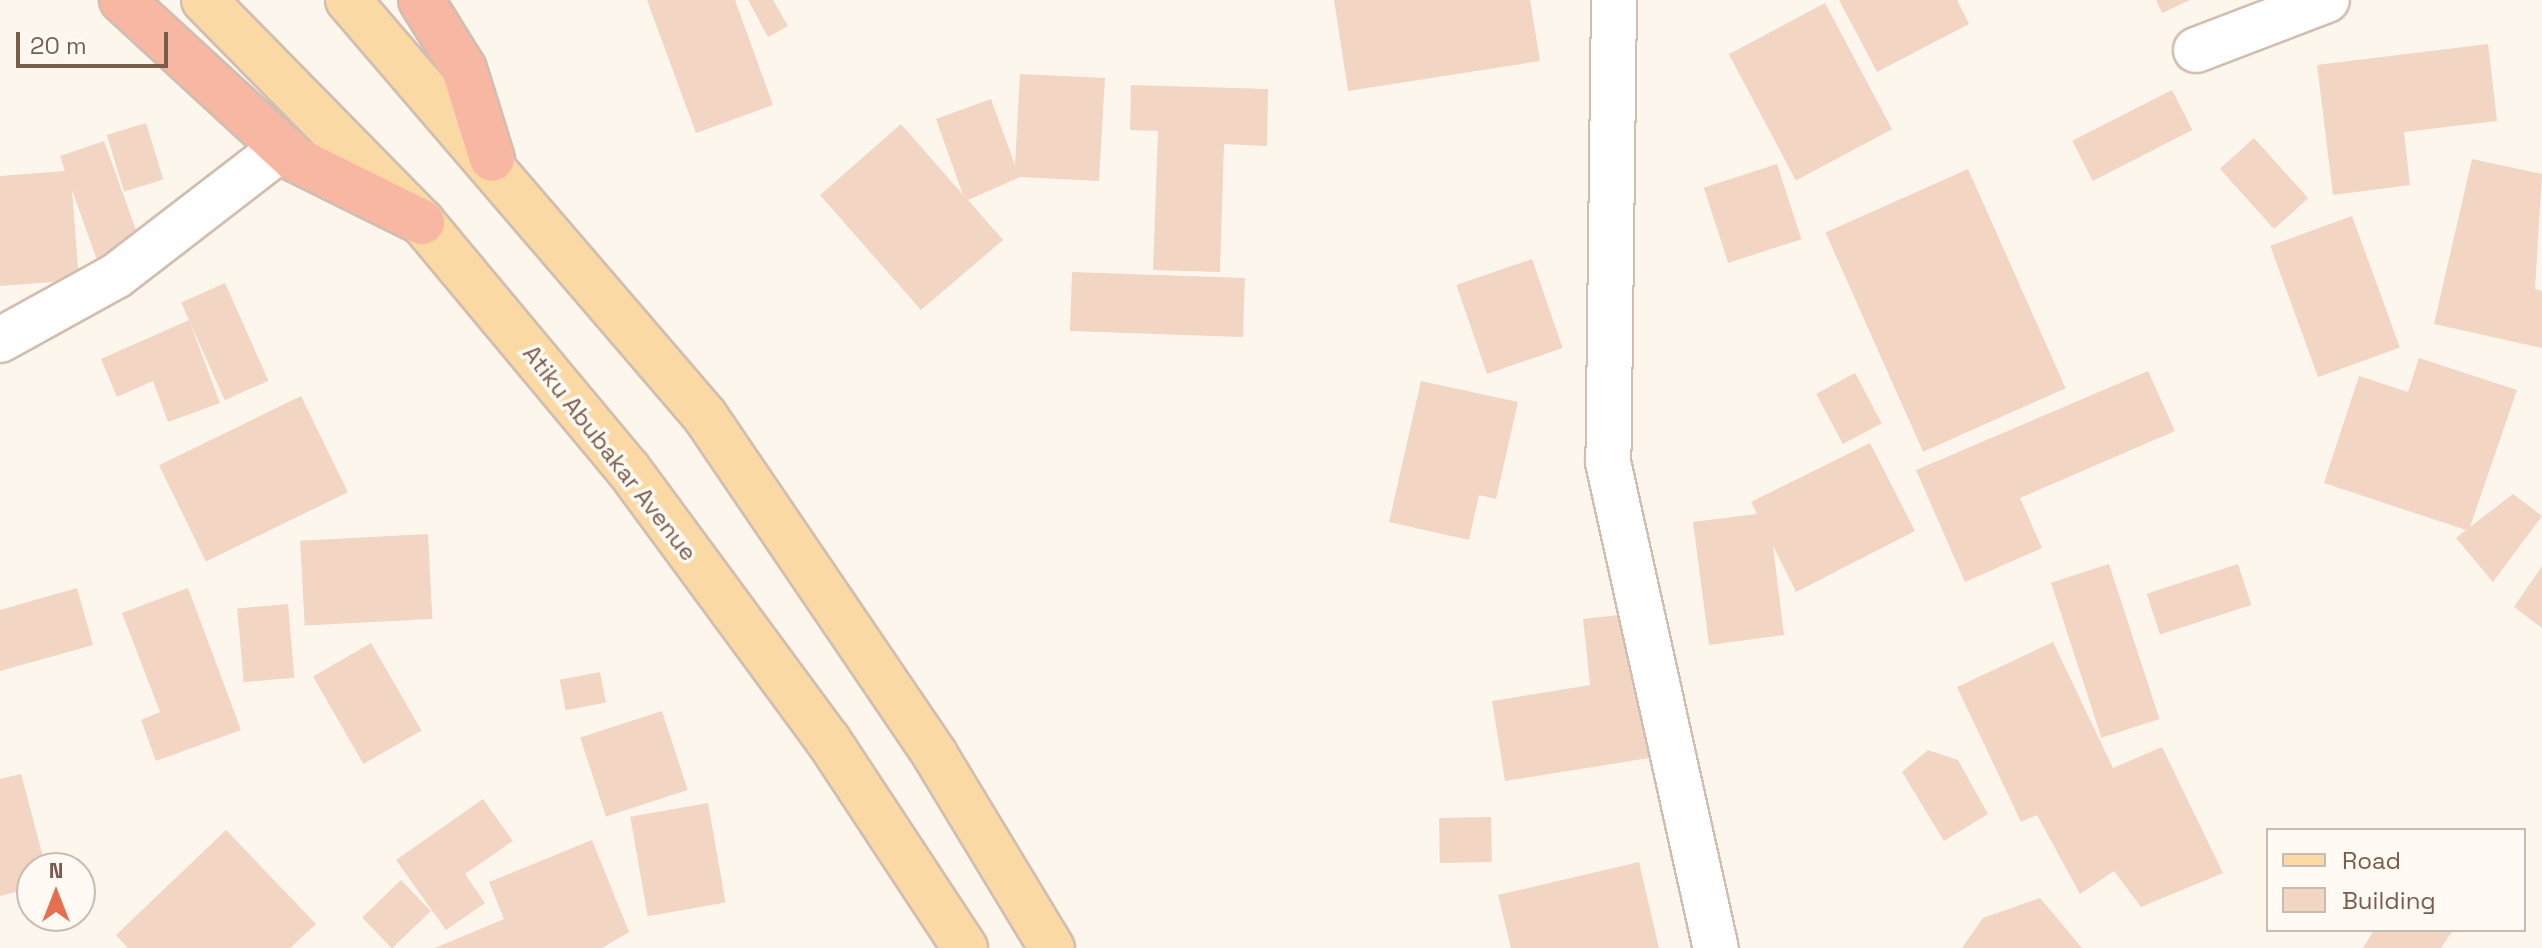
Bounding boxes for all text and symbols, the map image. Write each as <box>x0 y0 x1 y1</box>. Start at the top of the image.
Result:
scale bar <box>20 16 172 66</box>
text: 20 m <box>30 30 87 61</box>
street label: Atiku Abubakar Avenue <box>517 339 703 567</box>
legend <box>2266 828 2526 932</box>
text: Road <box>2342 845 2401 876</box>
north arrow <box>16 852 96 932</box>
text: N <box>49 856 63 884</box>
text: Building <box>2342 885 2436 916</box>

